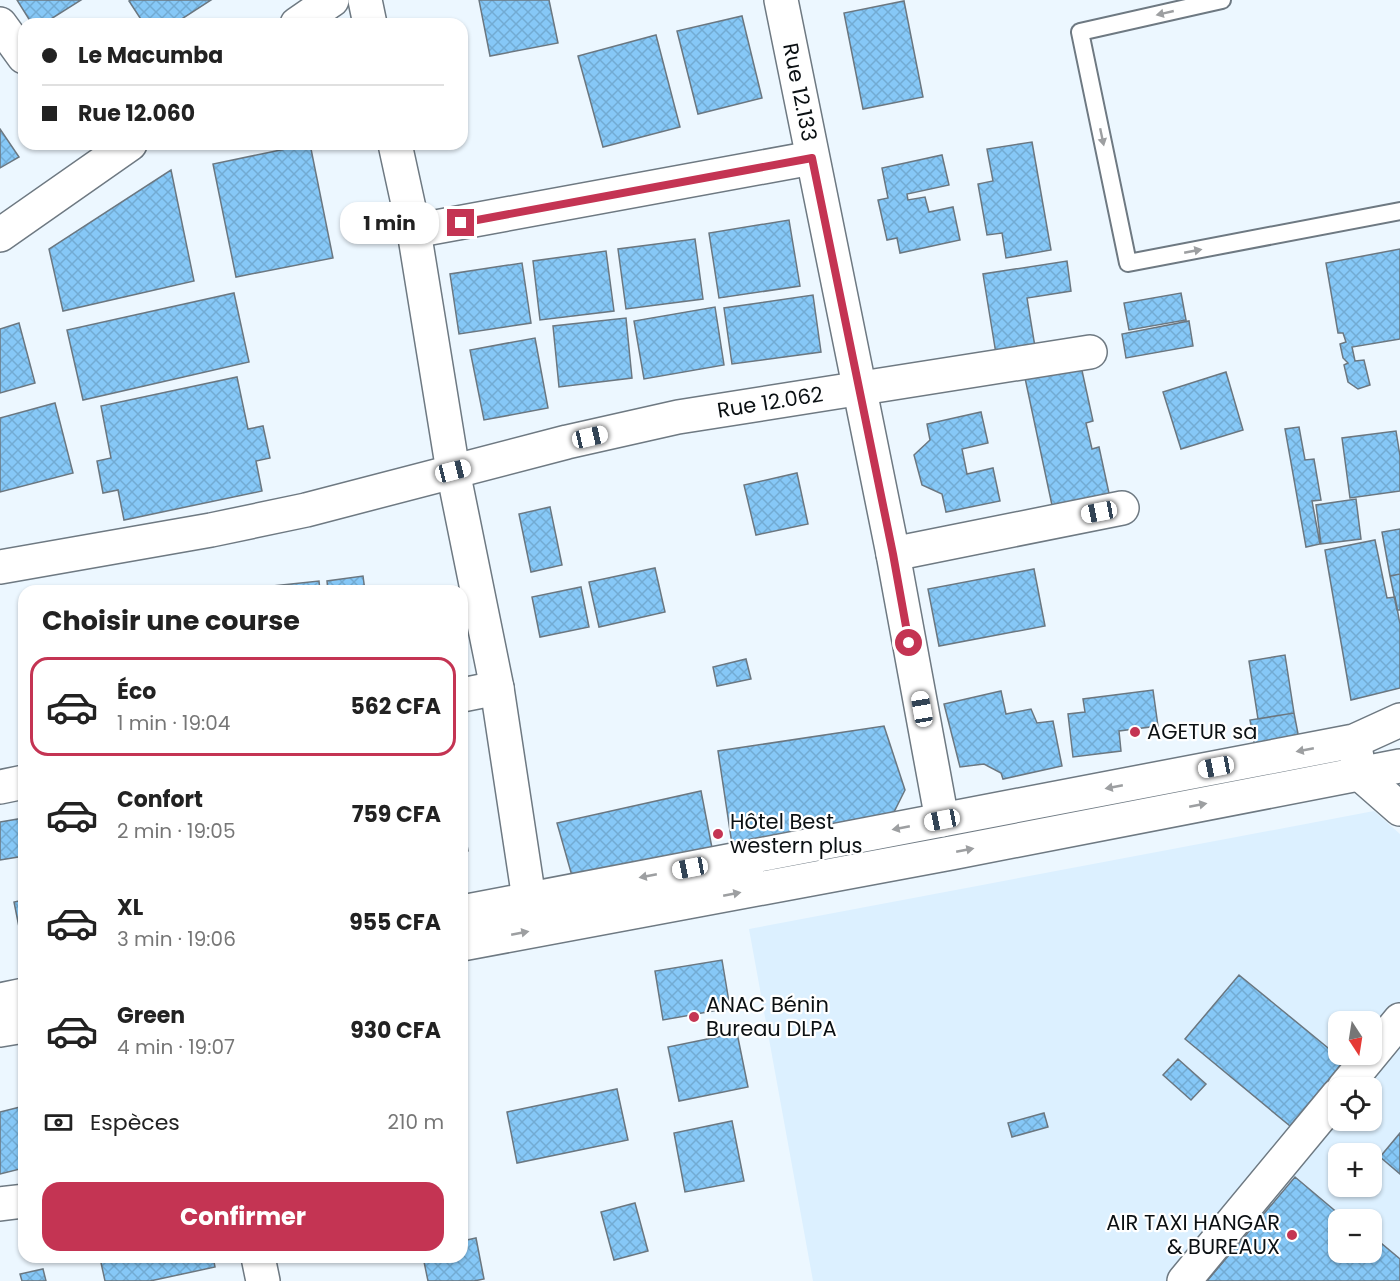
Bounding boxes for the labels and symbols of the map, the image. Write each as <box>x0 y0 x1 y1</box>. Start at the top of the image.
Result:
one-way arrow <box>1156 8 1174 18</box>
street label: Rue 12.133 <box>776 40 824 144</box>
one-way arrow <box>1098 128 1107 147</box>
callout: 1 min <box>341 202 440 244</box>
route end <box>447 209 474 236</box>
one-way arrow <box>1184 246 1203 255</box>
street label: Rue 12.062 <box>715 379 825 425</box>
car <box>570 424 610 450</box>
car <box>433 458 473 484</box>
car <box>1080 500 1118 524</box>
route start <box>895 629 922 656</box>
car <box>910 690 934 728</box>
place label: AGETUR sa <box>1147 717 1257 746</box>
marker: AGETUR sa <box>1128 725 1142 739</box>
one-way arrow <box>1295 746 1314 755</box>
car <box>1197 755 1235 779</box>
one-way arrow <box>1104 783 1123 792</box>
one-way arrow <box>1188 800 1207 809</box>
place label: Hôtel Best western plus <box>730 807 863 860</box>
car <box>923 808 961 832</box>
one-way arrow <box>892 824 911 833</box>
marker: Hôtel Best western plus <box>711 827 725 841</box>
one-way arrow <box>956 845 975 854</box>
car <box>671 856 709 880</box>
one-way arrow <box>638 872 657 881</box>
one-way arrow <box>723 889 742 898</box>
one-way arrow <box>510 928 529 937</box>
place label: ANAC Bénin Bureau DLPA <box>706 990 837 1043</box>
marker: ANAC Bénin Bureau DLPA <box>687 1010 701 1024</box>
north arrow <box>1328 1011 1382 1065</box>
place label: AIR TAXI HANGAR & BUREAUX <box>1106 1208 1280 1261</box>
marker: AIR TAXI HANGAR & BUREAUX <box>1285 1228 1299 1242</box>

